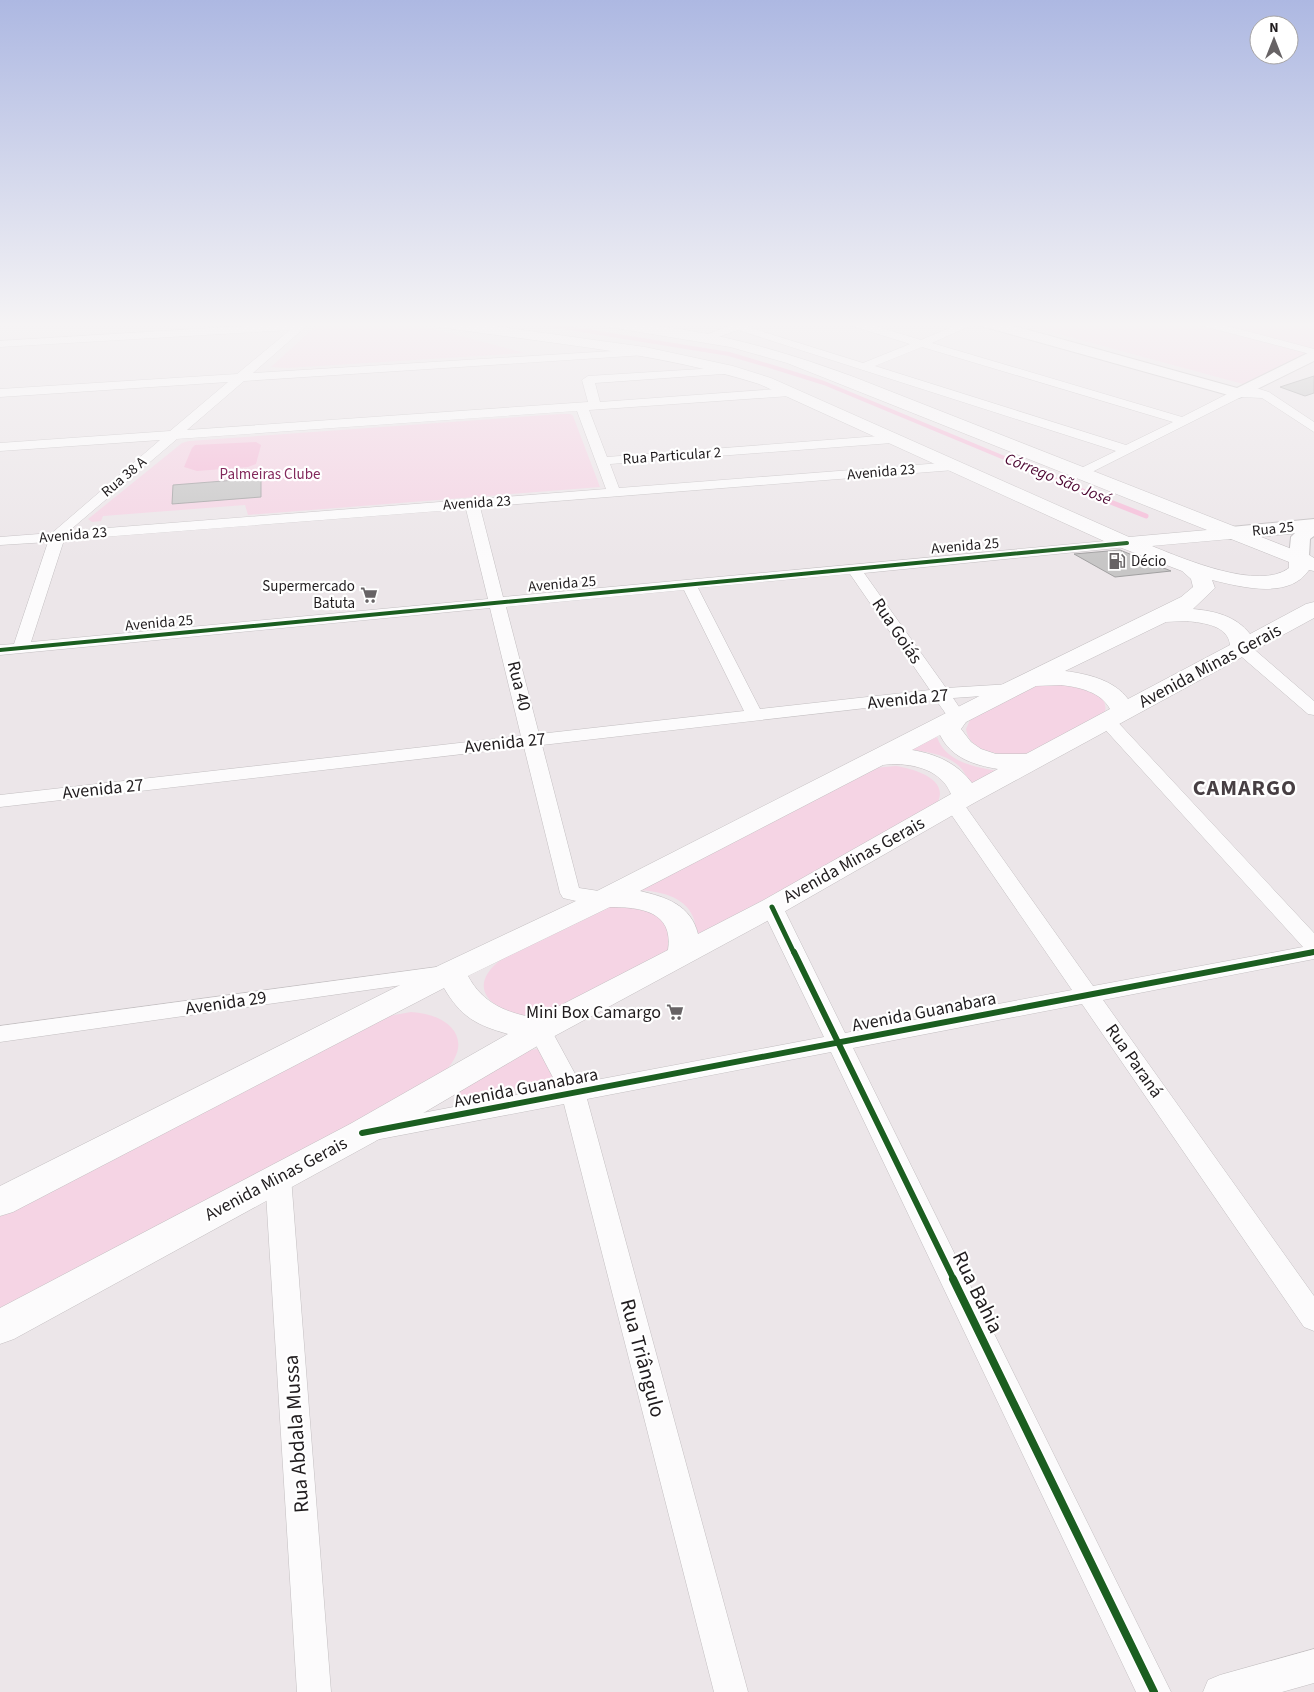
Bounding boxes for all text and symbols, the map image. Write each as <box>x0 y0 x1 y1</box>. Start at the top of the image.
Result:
north arrow <box>1249 15 1299 65</box>
text: N <box>1269 18 1279 38</box>
street label: Rua Particular 2 <box>622 442 722 470</box>
water label: Córrego São José <box>1001 448 1115 511</box>
street label: Rua 38 A <box>97 451 152 502</box>
street label: Avenida 23 <box>846 459 916 485</box>
park label: Palmeiras Clube <box>220 464 320 485</box>
street label: Avenida 23 <box>442 490 512 516</box>
street label: Rua 25 <box>1251 516 1295 542</box>
street label: Avenida 23 <box>38 522 108 548</box>
street label: Avenida 25 <box>930 533 1000 559</box>
fuel station icon: Décio <box>1107 551 1127 571</box>
place label: Décio <box>1131 551 1166 572</box>
street label: Avenida 25 <box>527 571 597 597</box>
place label: Supermercado Batuta <box>262 576 355 614</box>
supermarket icon: Supermercado Batuta <box>359 585 379 605</box>
street label: Rua Goiás <box>866 593 928 669</box>
street label: Avenida 25 <box>124 610 194 636</box>
street label: Avenida Minas Gerais <box>1134 618 1286 714</box>
street label: Rua 40 <box>501 658 537 714</box>
street label: Avenida 27 <box>866 682 950 716</box>
street label: Avenida 27 <box>463 726 547 760</box>
street label: Avenida 27 <box>61 772 145 806</box>
district label: CAMARGO <box>1193 772 1297 804</box>
street label: Avenida Minas Gerais <box>779 811 929 909</box>
street label: Avenida 29 <box>184 985 268 1021</box>
street label: Avenida Guanabara <box>850 986 998 1038</box>
place label: Mini Box Camargo <box>526 1000 661 1025</box>
supermarket icon: Mini Box Camargo <box>665 1002 685 1022</box>
street label: Rua Paraná <box>1099 1019 1169 1103</box>
street label: Avenida Guanabara <box>452 1062 600 1114</box>
street label: Avenida Minas Gerais <box>200 1131 352 1227</box>
street label: Rua Bahia <box>945 1246 1011 1338</box>
street label: Rua Triângulo <box>613 1295 673 1421</box>
street label: Rua Abdala Mussa <box>276 1354 316 1514</box>

